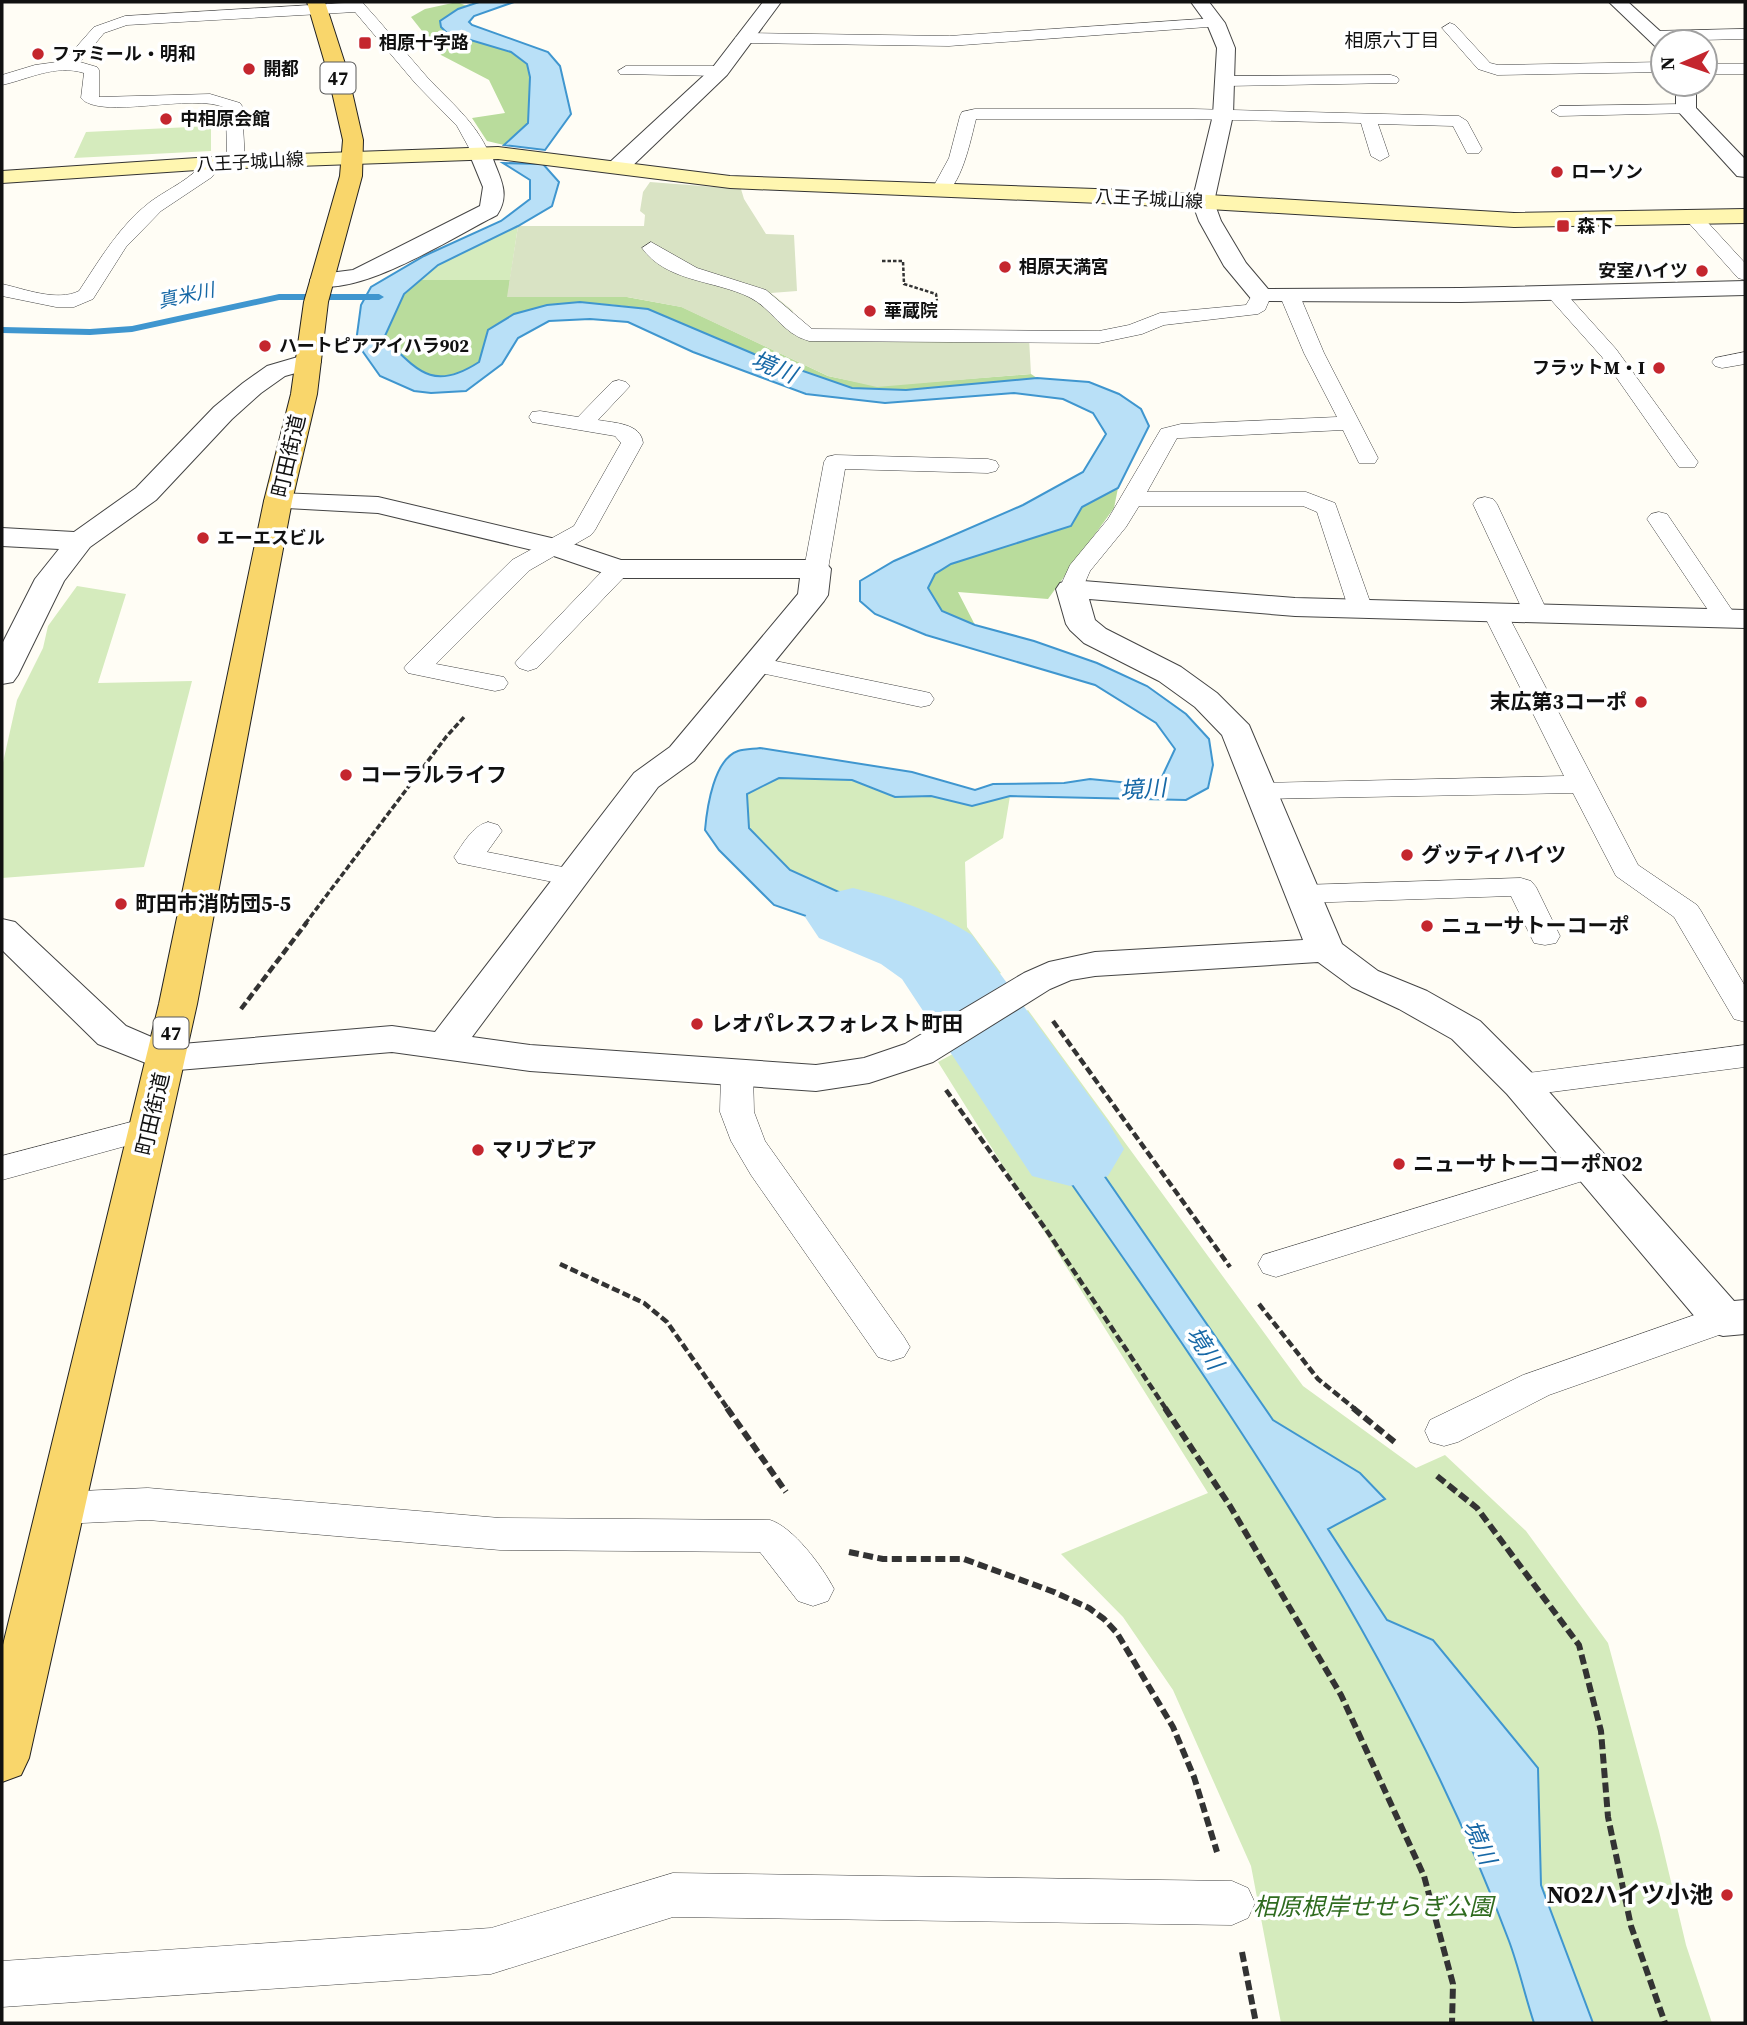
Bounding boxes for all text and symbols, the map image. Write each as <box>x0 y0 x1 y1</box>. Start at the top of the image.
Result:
district label: 相原六丁目 <box>1344 27 1440 53</box>
north arrow <box>1649 28 1719 98</box>
place label: 相原十字路 <box>379 30 469 55</box>
marker: 相原十字路 <box>357 35 373 51</box>
place label: ファミール・明和 <box>52 41 196 66</box>
marker: ファミール・明和 <box>30 46 46 62</box>
place label: 開都 <box>263 56 299 81</box>
text: N <box>1654 56 1680 71</box>
marker: 開都 <box>241 61 257 77</box>
road number: 47 <box>320 62 356 94</box>
place label: 中相原会館 <box>180 106 270 131</box>
marker: 中相原会館 <box>158 111 174 127</box>
street label: 八王子城山線 <box>195 146 305 177</box>
place label: ローソン <box>1571 159 1643 184</box>
marker: ローソン <box>1549 164 1565 180</box>
street label: 八王子城山線 <box>1094 183 1204 214</box>
place label: 森下 <box>1577 213 1613 238</box>
marker: 森下 <box>1555 218 1571 234</box>
place label: 相原天満宮 <box>1019 254 1109 279</box>
place label: 安室ハイツ <box>1598 258 1688 283</box>
marker: 相原天満宮 <box>997 259 1013 275</box>
marker: 安室ハイツ <box>1694 263 1710 279</box>
water label: 真米川 <box>155 276 219 314</box>
place label: 華蔵院 <box>884 298 938 323</box>
marker: 華蔵院 <box>862 303 878 319</box>
place label: ハートピアアイハラ902 <box>279 333 469 358</box>
marker: ハートピアアイハラ902 <box>257 338 273 354</box>
water label: 境川 <box>747 344 804 392</box>
place label: フラットM・I <box>1532 355 1645 380</box>
marker: フラットM・I <box>1651 360 1667 376</box>
street label: 町田街道 <box>265 412 312 500</box>
place label: エーエスビル <box>217 525 325 550</box>
marker: エーエスビル <box>195 530 211 546</box>
place label: 末広第3コーポ <box>1490 687 1627 716</box>
marker: 末広第3コーポ <box>1633 694 1649 710</box>
place label: コーラルライフ <box>360 760 507 789</box>
marker: コーラルライフ <box>338 767 354 783</box>
water label: 境川 <box>1119 771 1170 807</box>
place label: グッティハイツ <box>1421 840 1566 869</box>
marker: グッティハイツ <box>1399 847 1415 863</box>
place label: 町田市消防団5-5 <box>135 889 291 918</box>
marker: 町田市消防団5-5 <box>113 896 129 912</box>
place label: ニューサトーコーポ <box>1441 911 1630 940</box>
marker: ニューサトーコーポ <box>1419 918 1435 934</box>
place label: レオパレスフォレスト町田 <box>711 1009 963 1038</box>
marker: レオパレスフォレスト町田 <box>689 1016 705 1032</box>
road number: 47 <box>154 1018 188 1049</box>
street label: 町田街道 <box>129 1070 176 1158</box>
place label: マリブピア <box>492 1135 597 1164</box>
marker: マリブピア <box>470 1142 486 1158</box>
place label: ニューサトーコーポNO2 <box>1413 1149 1643 1178</box>
marker: ニューサトーコーポNO2 <box>1391 1156 1407 1172</box>
water label: 境川 <box>1179 1320 1233 1379</box>
water label: 境川 <box>1456 1814 1505 1872</box>
place label: NO2ハイツ小池 <box>1547 1878 1713 1911</box>
marker: NO2ハイツ小池 <box>1719 1887 1735 1903</box>
park label: 相原根岸せせらぎ公園 <box>1253 1890 1496 1923</box>

